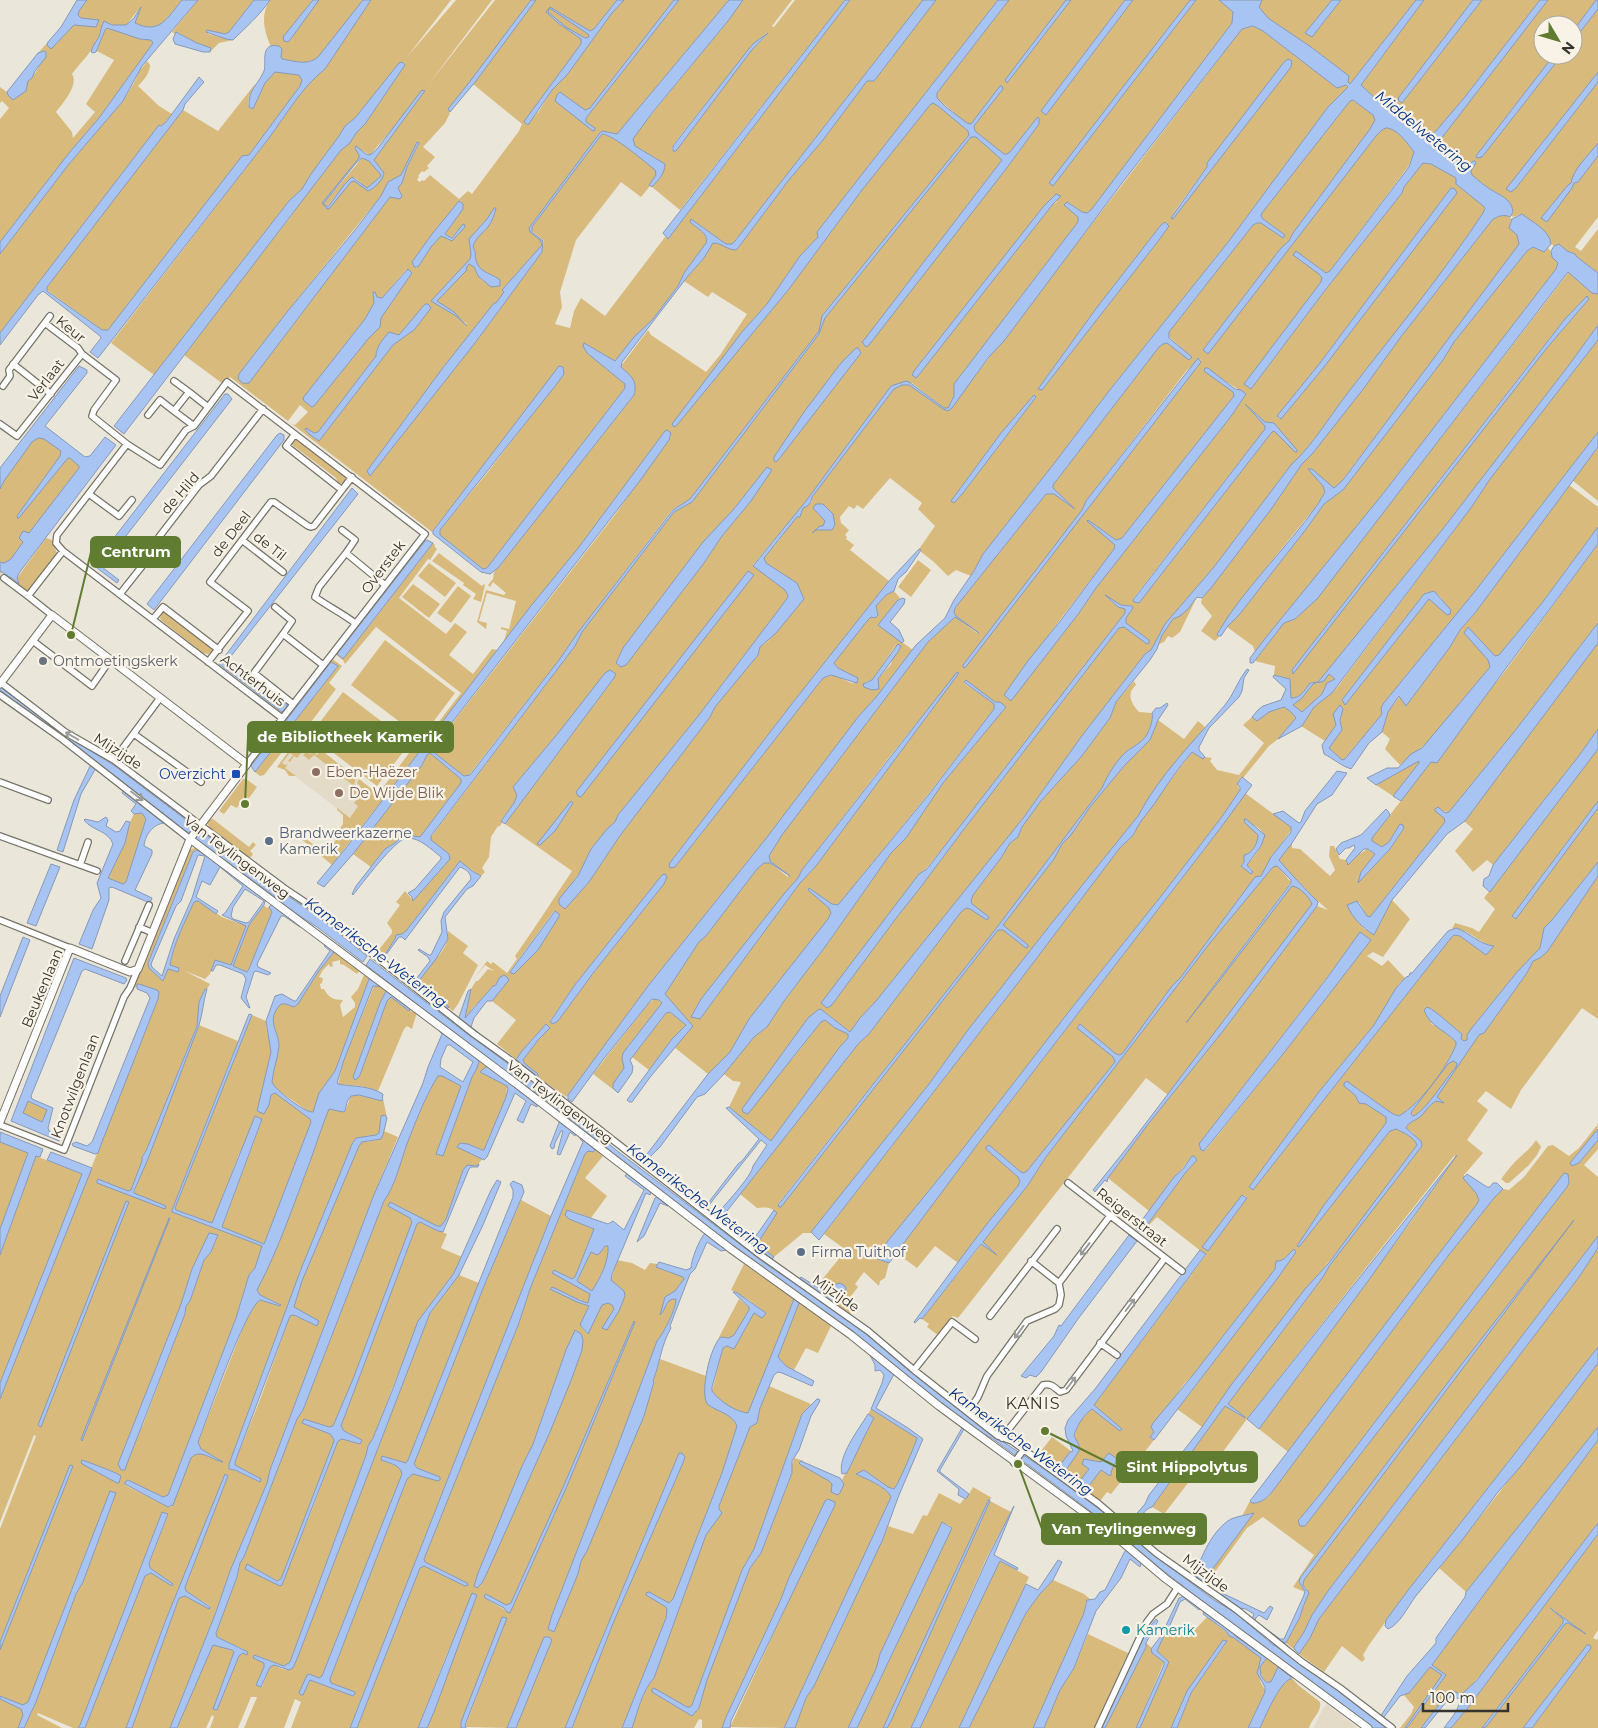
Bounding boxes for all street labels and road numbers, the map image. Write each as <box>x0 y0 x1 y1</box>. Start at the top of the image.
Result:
street label: Keur <box>53 311 90 347</box>
street label: Verlaat <box>24 355 68 405</box>
street label: de Hild <box>157 468 203 518</box>
street label: de Deel <box>207 507 255 561</box>
street label: de Til <box>250 527 290 565</box>
street label: Overstek <box>357 536 409 597</box>
street label: Achterhuis <box>217 650 289 710</box>
street label: Mijzijde <box>91 729 145 773</box>
street label: Van Teylingenweg <box>180 811 294 903</box>
street label: Beukenlaan <box>17 946 67 1030</box>
street label: Knotwilgenlaan <box>47 1031 103 1141</box>
street label: Van Teylingenweg <box>503 1056 617 1148</box>
street label: Reigerstraat <box>1093 1184 1172 1251</box>
street label: Mijzijde <box>809 1270 863 1316</box>
street label: Mijzijde <box>1179 1550 1233 1596</box>

